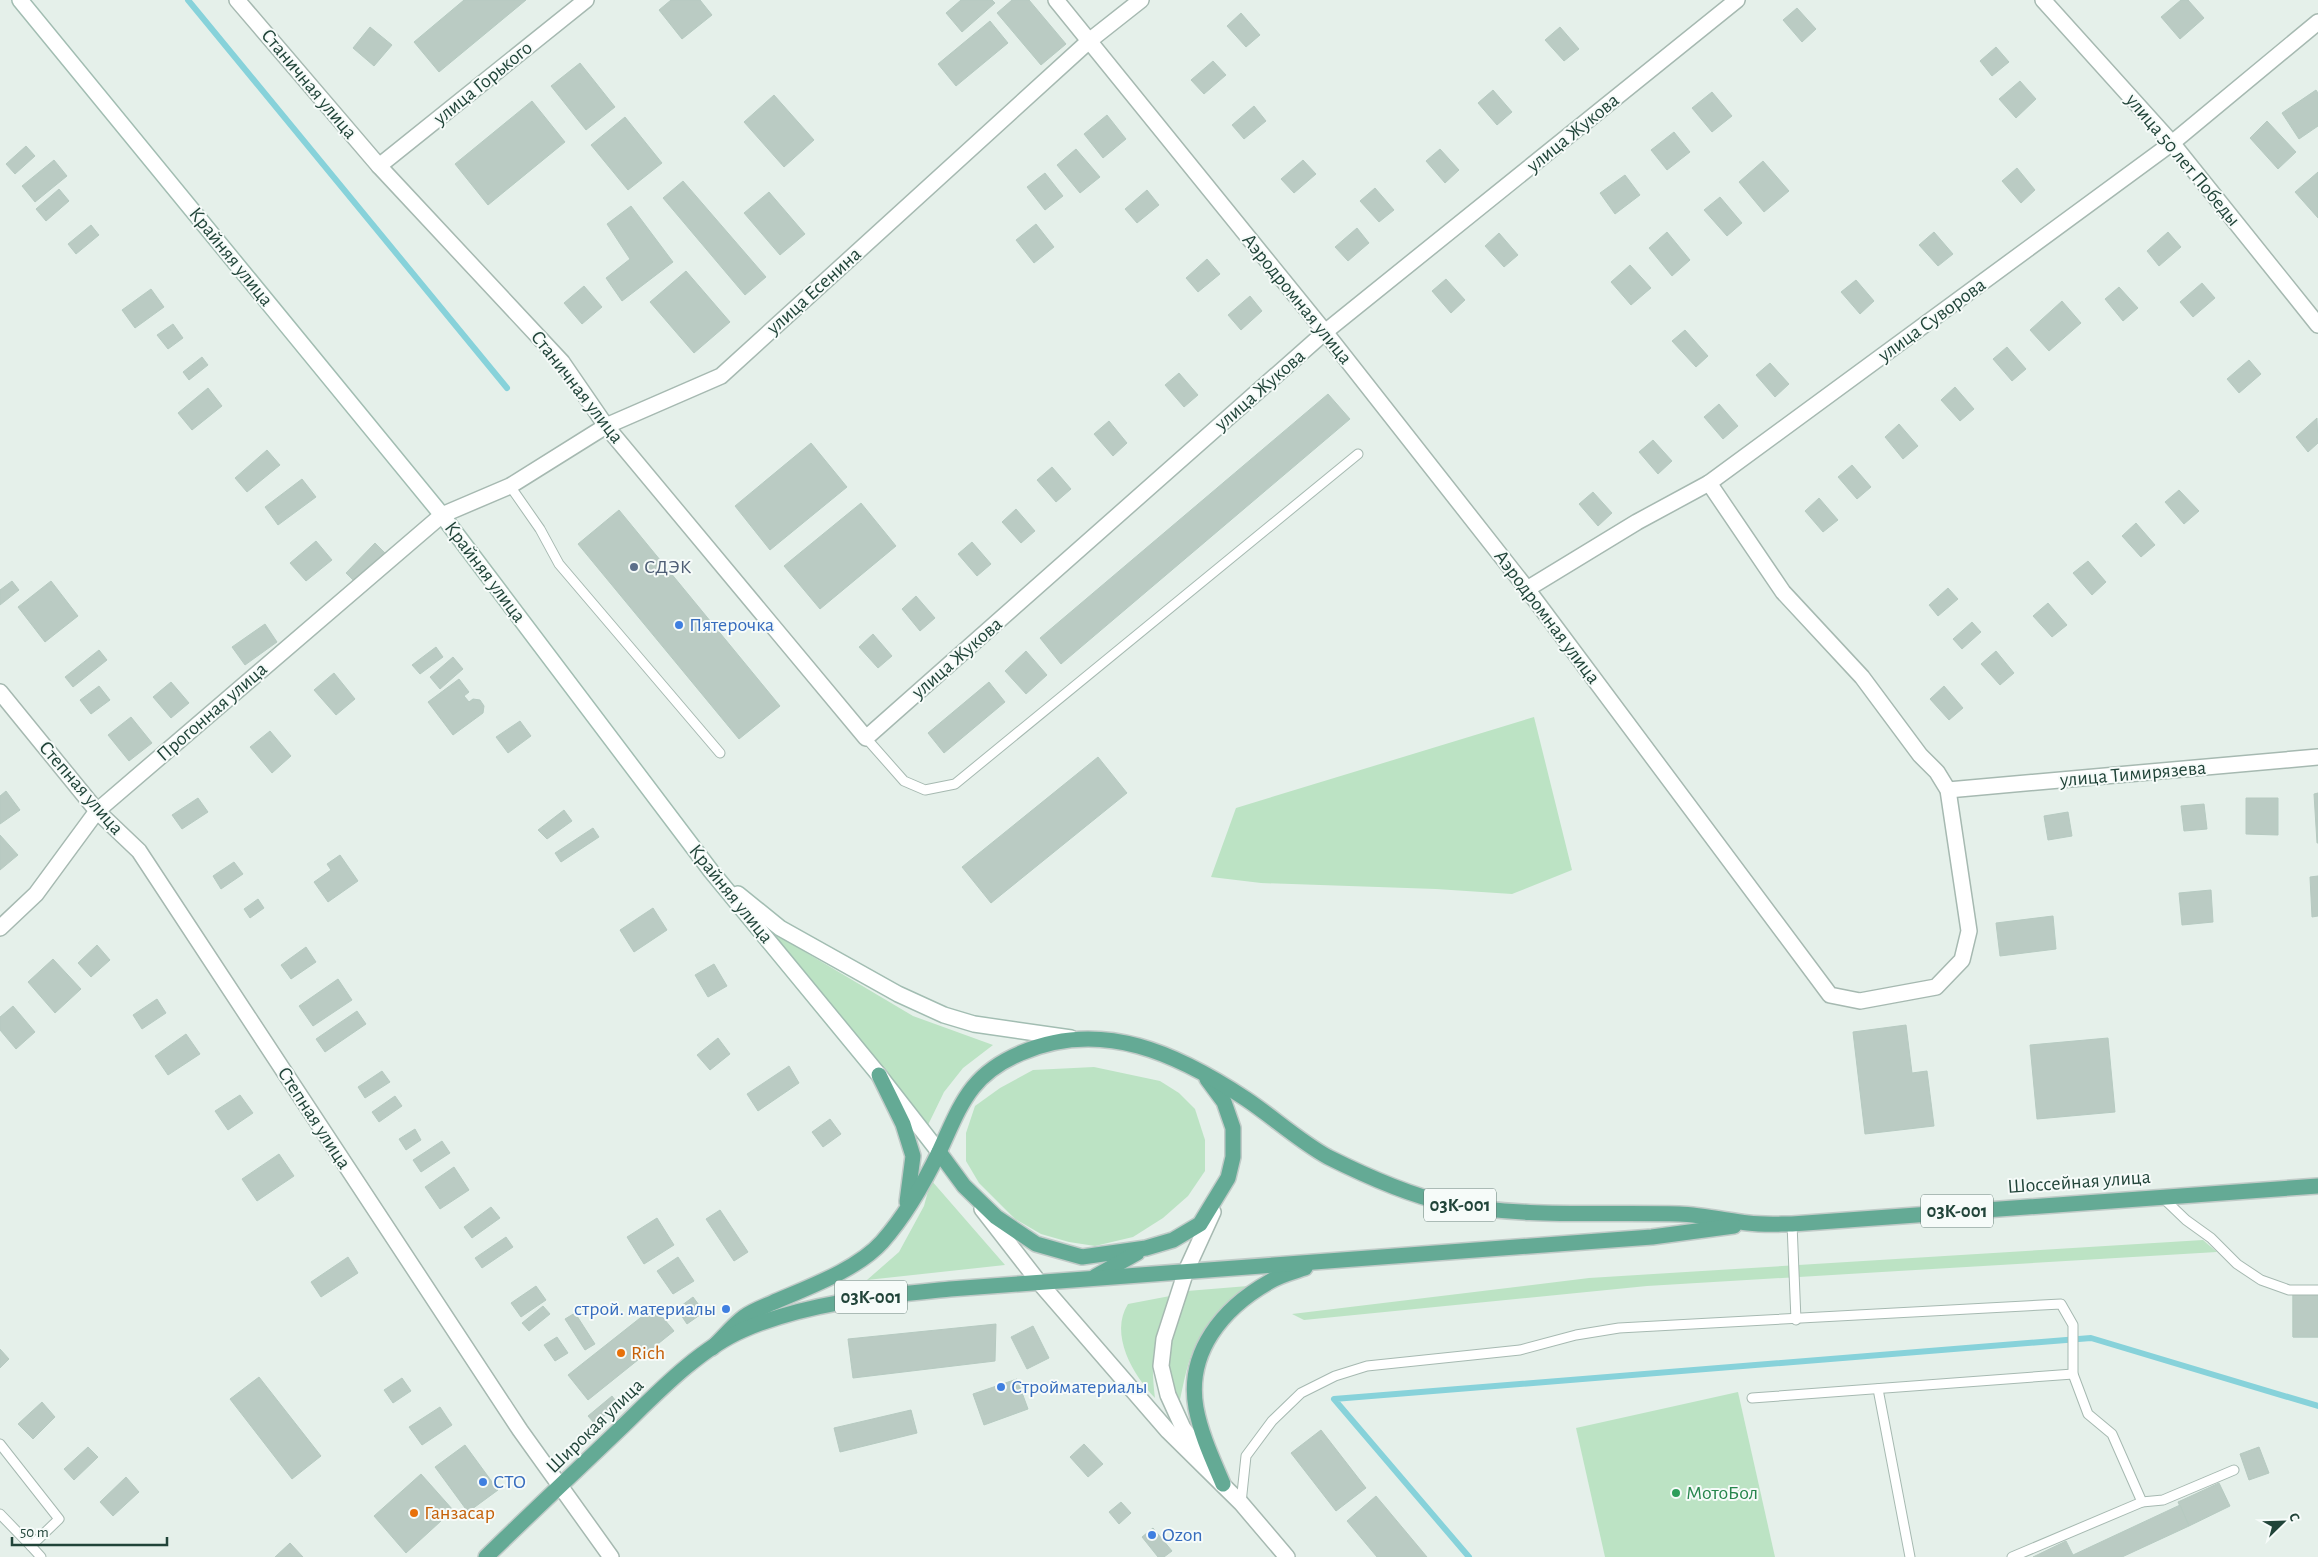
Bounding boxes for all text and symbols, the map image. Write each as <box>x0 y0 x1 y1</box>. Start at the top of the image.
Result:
street label: Станичная улица <box>257 25 361 143</box>
street label: улица Горького <box>429 37 536 129</box>
street label: улица 50 лет Победы <box>2121 89 2244 230</box>
street label: улица Жукова <box>1522 90 1623 177</box>
street label: Крайняя улица <box>185 204 277 310</box>
street label: Аэродромная улица <box>1238 230 1356 368</box>
street label: улица Есенина <box>762 244 865 339</box>
street label: улица Суворова <box>1874 274 1989 366</box>
street label: Станичная улица <box>527 327 627 447</box>
street label: улица Жукова <box>1210 346 1309 435</box>
street label: Крайняя улица <box>441 518 529 626</box>
street label: Аэродромная улица <box>1490 546 1604 688</box>
place label: СДЭК <box>644 557 692 577</box>
marker: СДЭК <box>628 561 640 573</box>
street label: улица Жукова <box>907 614 1006 703</box>
place label: Пятерочка <box>689 615 774 635</box>
marker: Пятерочка <box>673 619 685 631</box>
street label: Прогонная улица <box>153 659 271 765</box>
street label: Степная улица <box>35 737 127 839</box>
street label: улица Тимирязева <box>2058 758 2207 790</box>
street label: Крайняя улица <box>685 841 777 947</box>
street label: Степная улица <box>274 1063 354 1173</box>
street label: Шоссейная улица <box>2007 1167 2151 1197</box>
road number: 03К-001 <box>1424 1188 1496 1222</box>
road number: 03К-001 <box>1921 1194 1993 1228</box>
road number: 03К-001 <box>835 1280 907 1314</box>
place label: строй. материалы <box>574 1299 716 1319</box>
marker: строй. материалы <box>720 1303 732 1315</box>
place label: Rich <box>631 1343 665 1363</box>
marker: Rich <box>615 1347 627 1359</box>
street label: Широкая улица <box>543 1375 647 1477</box>
place label: Стройматериалы <box>1011 1377 1148 1397</box>
marker: Стройматериалы <box>995 1381 1007 1393</box>
place label: СТО <box>493 1472 526 1492</box>
marker: СТО <box>477 1476 489 1488</box>
place label: МотоБол <box>1686 1483 1758 1503</box>
marker: МотоБол <box>1670 1487 1682 1499</box>
north arrow <box>2258 1497 2308 1547</box>
place label: Ганзасар <box>424 1503 495 1523</box>
marker: Ганзасар <box>408 1507 420 1519</box>
text: С <box>2286 1511 2302 1524</box>
scale bar <box>12 1514 168 1546</box>
text: 50 m <box>20 1525 49 1540</box>
place label: Ozon <box>1162 1525 1203 1545</box>
marker: Ozon <box>1146 1529 1158 1541</box>

